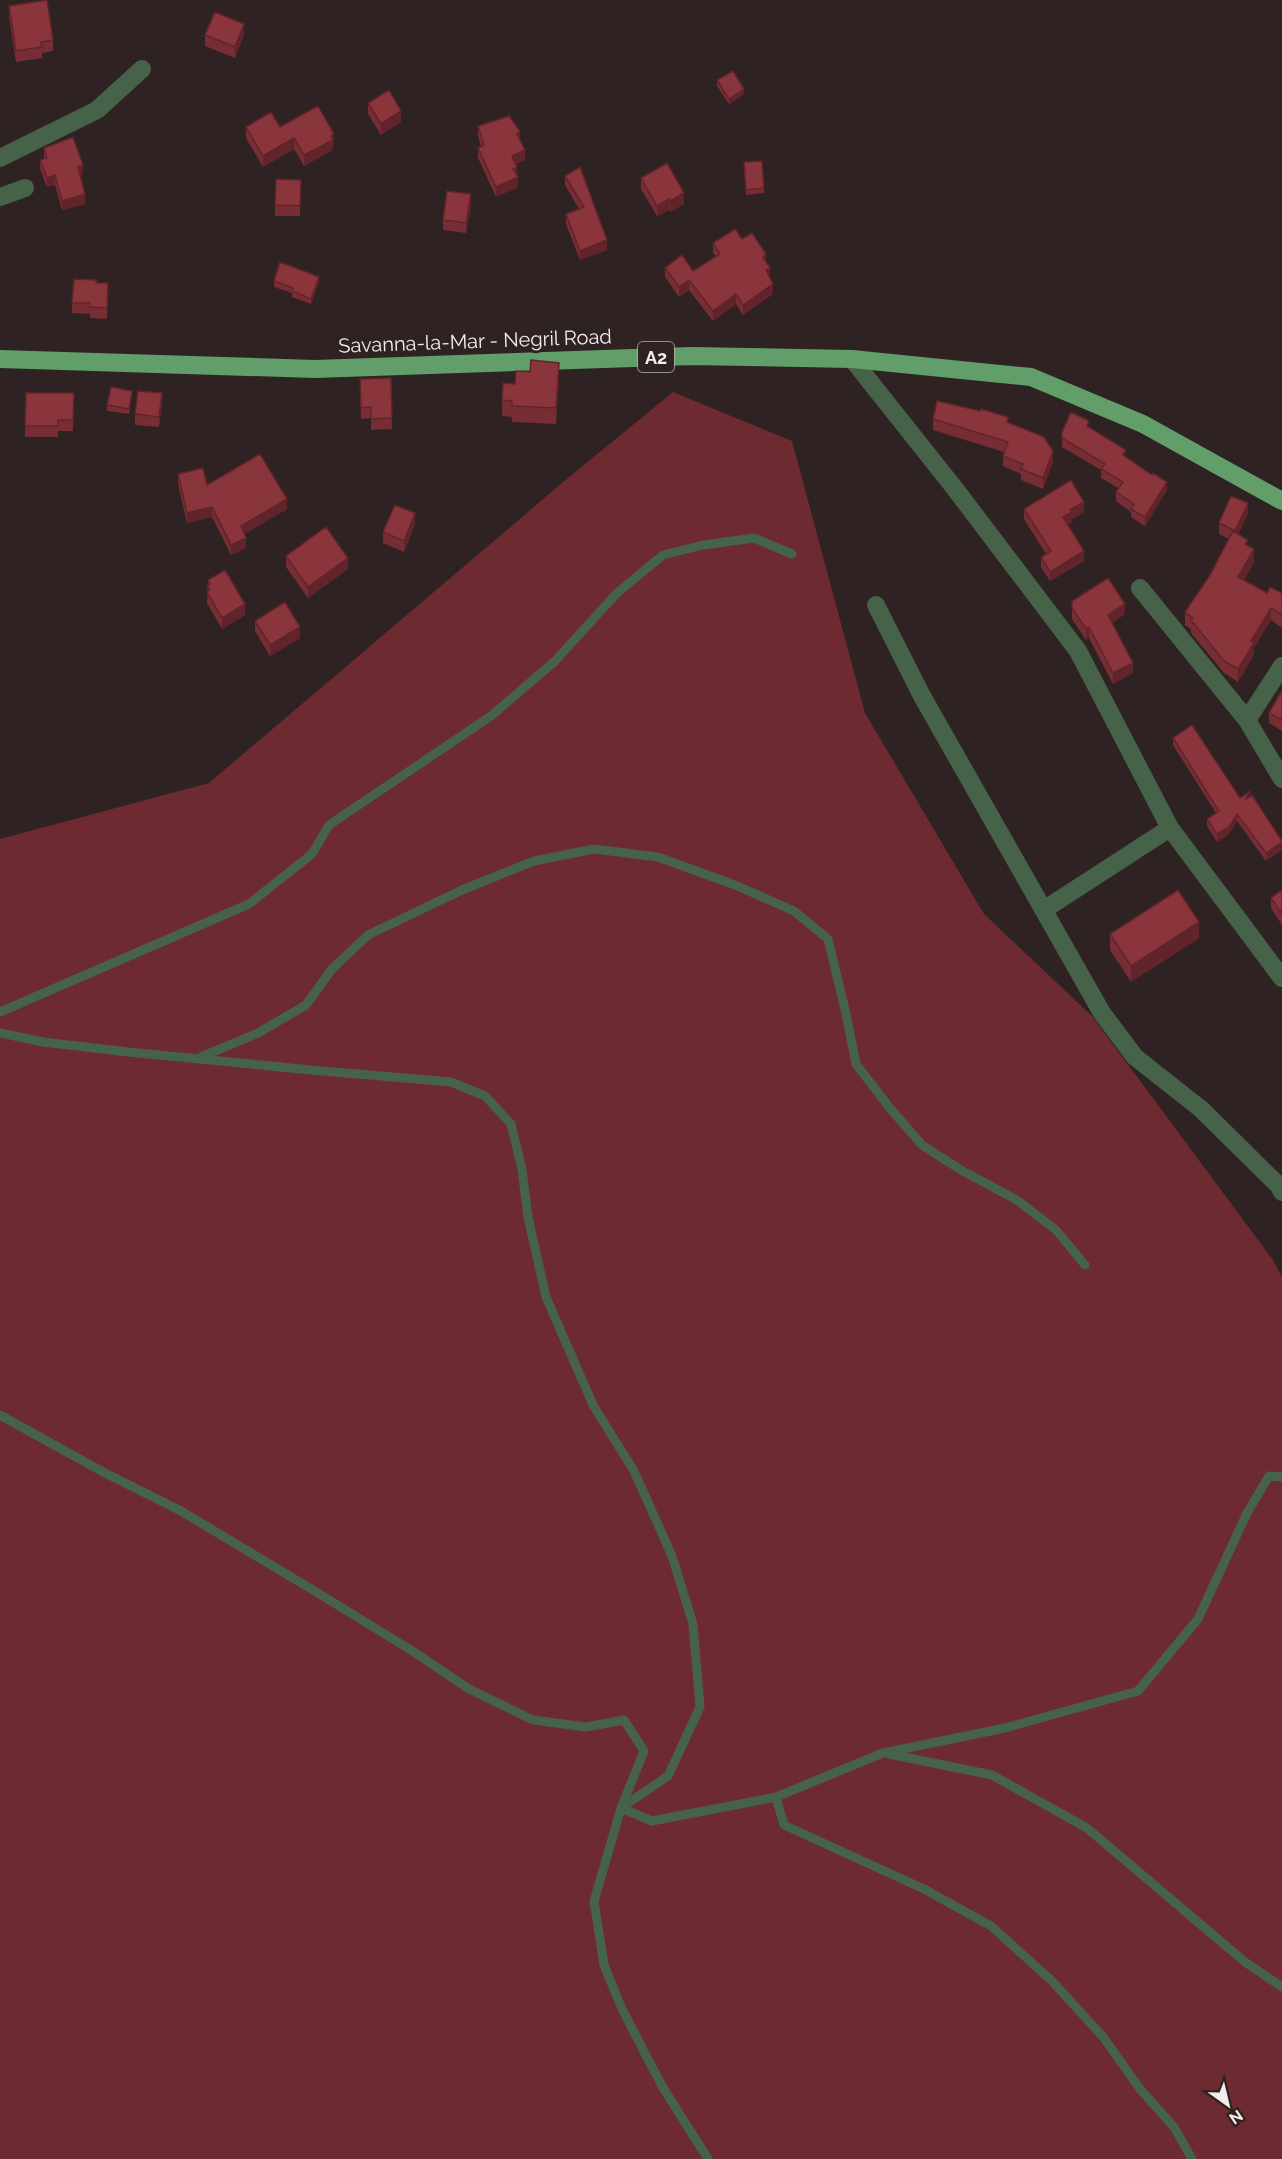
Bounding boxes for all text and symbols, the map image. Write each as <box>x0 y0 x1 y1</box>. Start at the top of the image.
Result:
street label: Savanna-la-Mar - Negril Road <box>338 324 612 358</box>
road number: A2 <box>638 342 674 372</box>
north arrow <box>1198 2075 1258 2135</box>
text: N <box>1226 2106 1246 2128</box>

